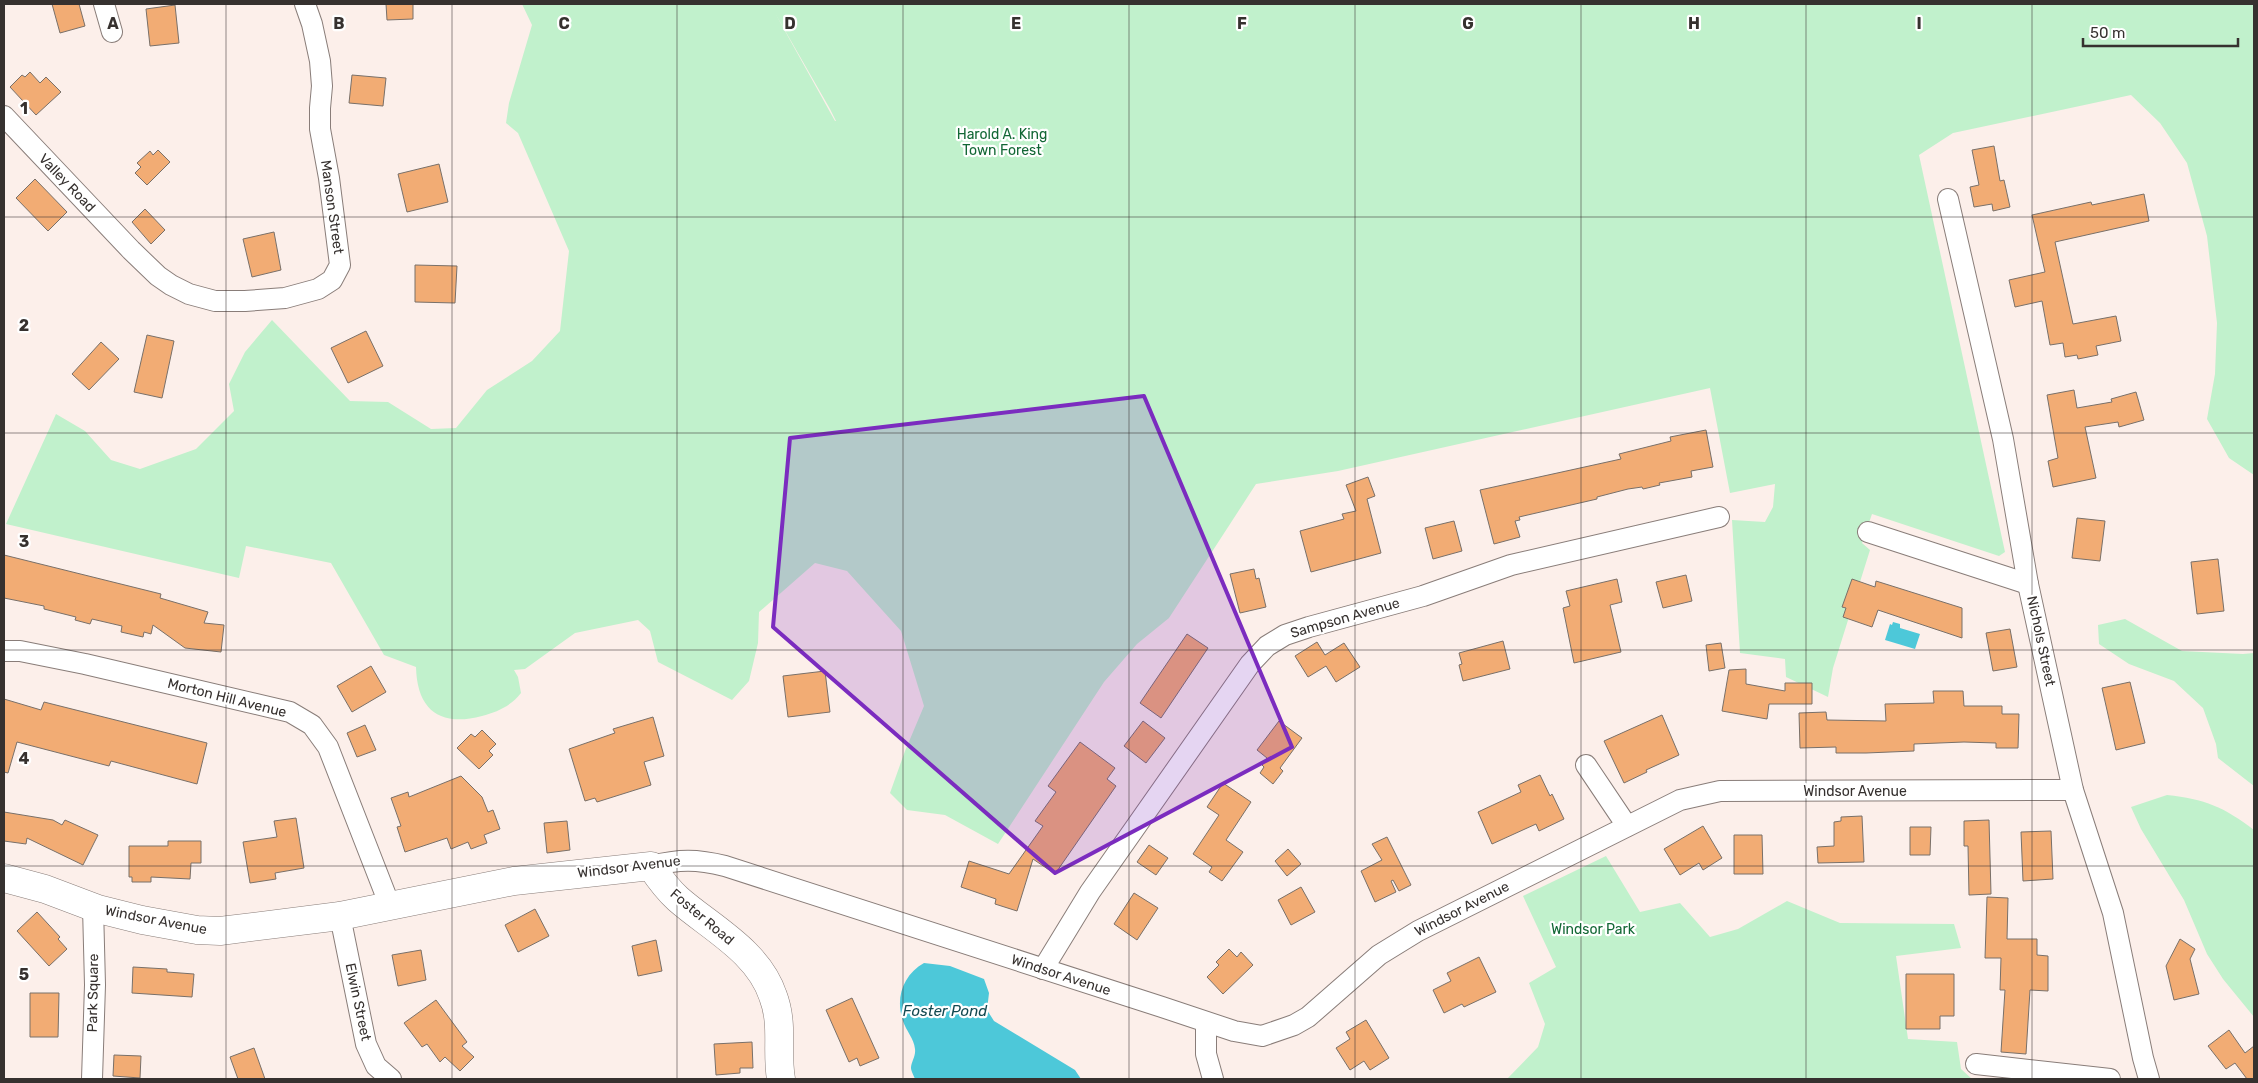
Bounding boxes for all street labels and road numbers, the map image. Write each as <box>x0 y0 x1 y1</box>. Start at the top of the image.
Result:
street label: Valley Road <box>35 150 99 216</box>
street label: Manson Street <box>317 159 347 256</box>
street label: Sampson Avenue <box>1288 594 1402 642</box>
street label: Nichols Street <box>2023 594 2059 688</box>
street label: Morton Hill Avenue <box>166 675 288 721</box>
street label: Windsor Avenue <box>1803 783 1907 800</box>
street label: Windsor Avenue <box>576 852 682 882</box>
street label: Windsor Avenue <box>1412 878 1512 940</box>
street label: Foster Road <box>667 885 737 949</box>
street label: Windsor Avenue <box>103 902 209 938</box>
street label: Windsor Avenue <box>1009 951 1113 999</box>
street label: Park Square <box>84 953 102 1032</box>
street label: Elwin Street <box>341 962 375 1043</box>

